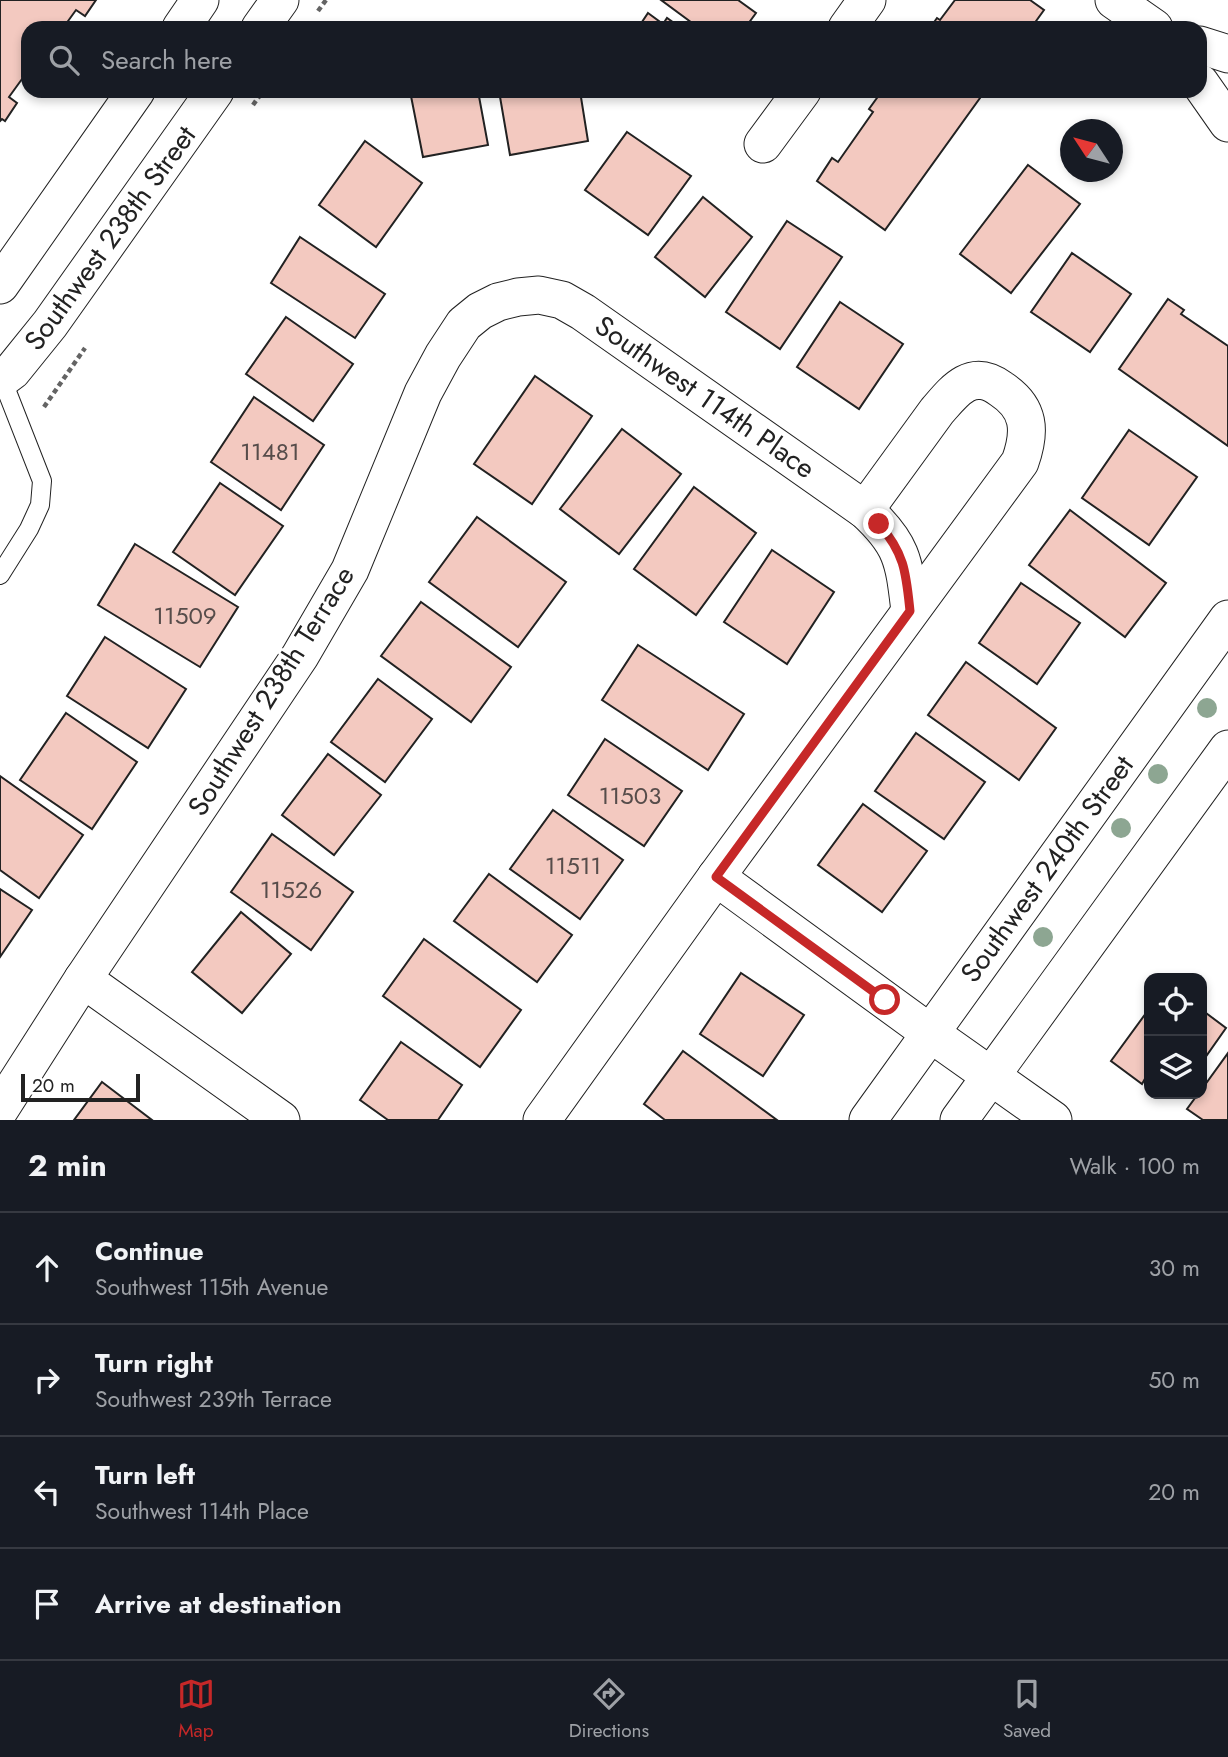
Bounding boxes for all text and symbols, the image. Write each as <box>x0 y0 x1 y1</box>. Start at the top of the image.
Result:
search box <box>21 21 1207 98</box>
icon: search <box>45 41 83 79</box>
text: Search here <box>101 41 233 79</box>
street label: Southwest 238th Street <box>14 117 206 359</box>
north arrow <box>1060 119 1123 182</box>
street label: Southwest 114th Place <box>587 306 823 488</box>
house number: 11481 <box>240 434 300 469</box>
route end <box>863 508 894 539</box>
street label: Southwest 238th Terrace <box>177 558 365 824</box>
house number: 11509 <box>153 598 217 633</box>
street label: Southwest 240th Street <box>951 747 1144 991</box>
house number: 11503 <box>599 778 661 813</box>
house number: 11511 <box>545 848 601 883</box>
house number: 11526 <box>260 872 322 907</box>
map controls <box>1144 973 1207 1099</box>
button: locate <box>1144 973 1207 1036</box>
route start <box>869 984 900 1015</box>
button: layers <box>1144 1036 1207 1099</box>
scale bar <box>21 1071 140 1103</box>
text: 20 m <box>32 1072 75 1099</box>
text: 2 min <box>28 1144 107 1187</box>
text: Walk · 100 m <box>1070 1149 1200 1183</box>
text: Continue <box>95 1232 204 1270</box>
icon: ahead <box>28 1249 66 1287</box>
text: 30 m <box>1149 1251 1200 1285</box>
text: Southwest 115th Avenue <box>95 1270 328 1304</box>
text: Turn right <box>95 1344 213 1382</box>
icon: right <box>28 1361 66 1399</box>
text: 50 m <box>1148 1363 1200 1397</box>
text: Southwest 239th Terrace <box>95 1382 332 1416</box>
text: Turn left <box>95 1456 195 1494</box>
icon: left <box>28 1473 66 1511</box>
text: 20 m <box>1148 1475 1200 1509</box>
text: Southwest 114th Place <box>95 1494 309 1528</box>
icon: arrive <box>28 1585 66 1623</box>
text: Arrive at destination <box>95 1585 342 1623</box>
tab: Map <box>177 1675 215 1744</box>
tab: Directions <box>569 1675 649 1744</box>
tab: Saved <box>1003 1675 1051 1744</box>

